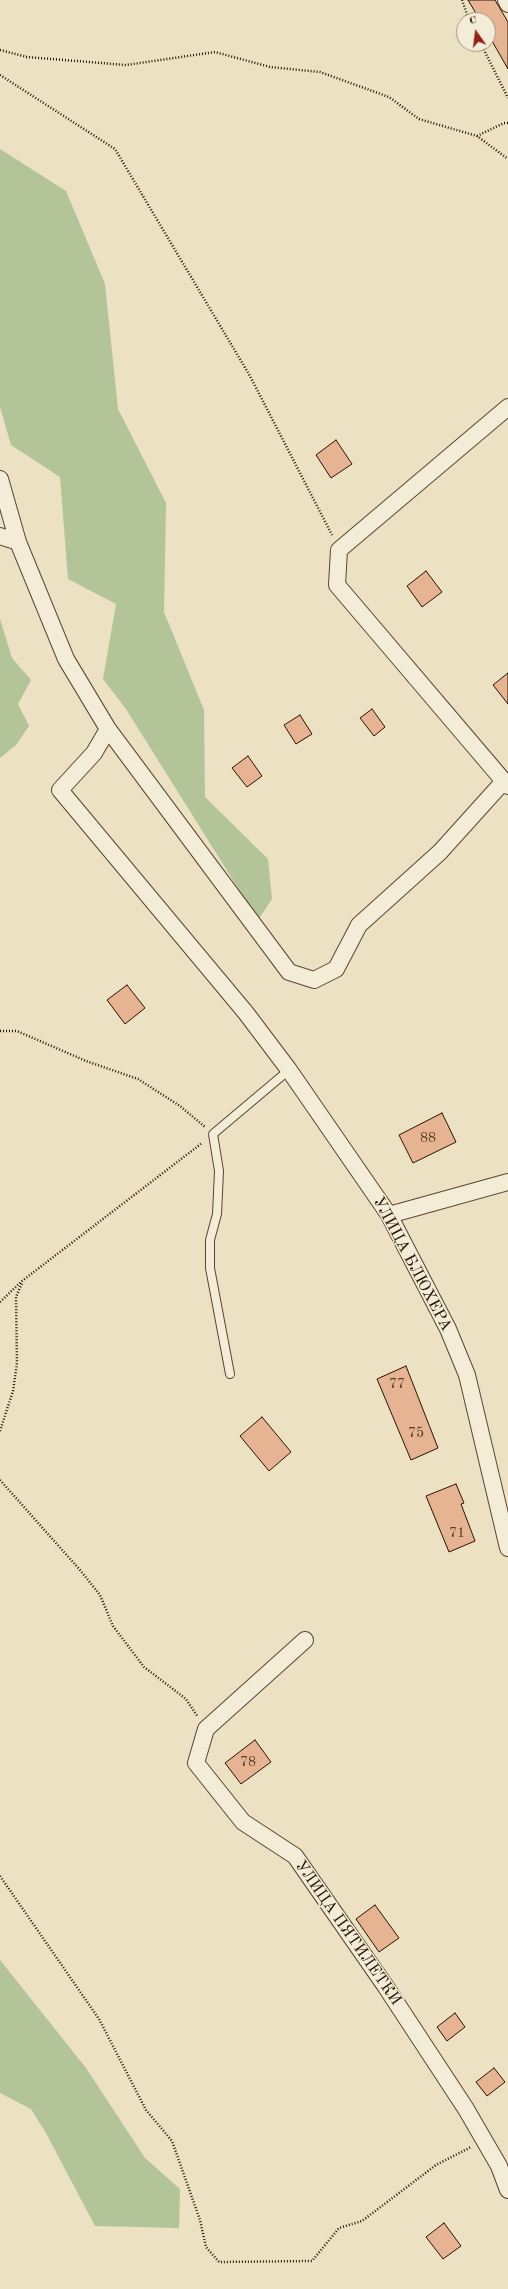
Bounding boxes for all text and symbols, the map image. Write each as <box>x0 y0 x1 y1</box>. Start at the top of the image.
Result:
north arrow <box>456 12 496 52</box>
text: С <box>468 15 478 27</box>
house number: 88 <box>420 1130 436 1146</box>
street label: УЛИЦА БЛЮХЕРА <box>368 1193 456 1335</box>
house number: 77 <box>389 1376 405 1392</box>
house number: 75 <box>408 1425 424 1441</box>
house number: 71 <box>449 1525 465 1541</box>
house number: 78 <box>240 1754 256 1770</box>
street label: УЛИЦА ПЯТИЛЕТКИ <box>291 1857 405 2009</box>

